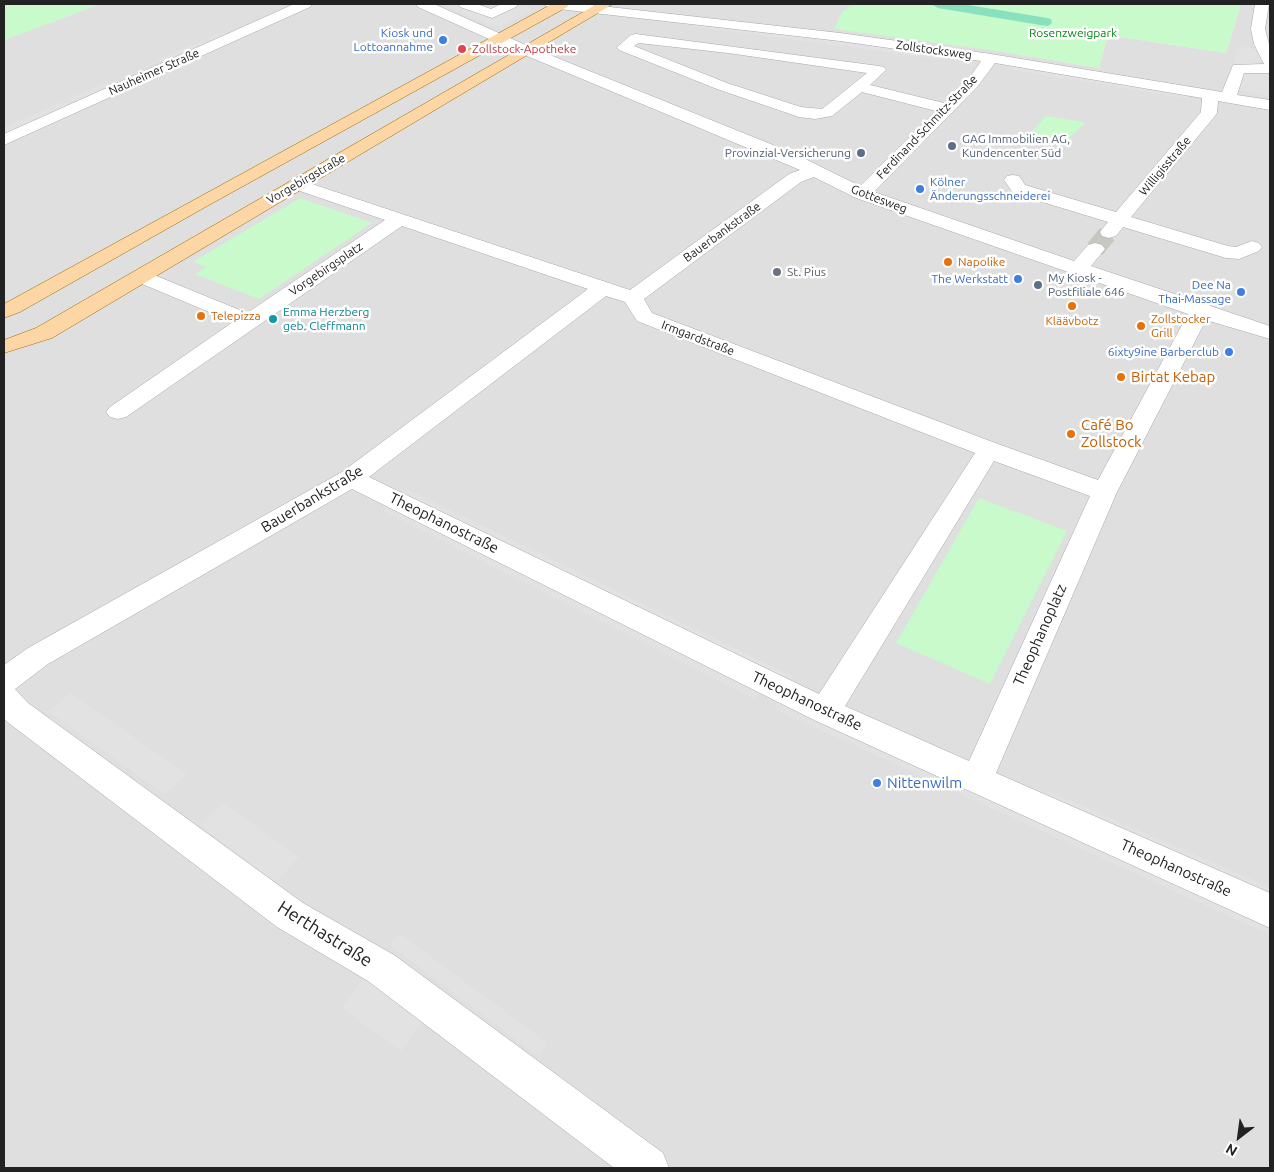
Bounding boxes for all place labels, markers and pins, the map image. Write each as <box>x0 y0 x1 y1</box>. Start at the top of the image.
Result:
place label: Kiosk und Lottoannahme <box>354 26 433 54</box>
marker: Kiosk und Lottoannahme <box>437 34 449 46</box>
place label: Zollstock-Apotheke <box>472 42 576 56</box>
marker: Zollstock-Apotheke <box>456 43 468 55</box>
place label: GAG Immobilien AG, Kundencenter Süd <box>962 132 1070 160</box>
marker: GAG Immobilien AG, Kundencenter Süd <box>946 140 958 152</box>
place label: Provinzial-Versicherung <box>725 146 851 160</box>
marker: Provinzial-Versicherung <box>855 147 867 159</box>
place label: Kölner Änderungsschneiderei <box>930 175 1050 203</box>
marker: Kölner Änderungsschneiderei <box>914 183 926 195</box>
place label: Napolike <box>958 255 1005 269</box>
marker: Napolike <box>942 256 954 268</box>
place label: St. Pius <box>787 265 826 279</box>
marker: St. Pius <box>771 266 783 278</box>
place label: My Kiosk - Postfiliale 646 <box>1048 271 1125 299</box>
place label: The Werkstatt <box>931 272 1008 286</box>
marker: The Werkstatt <box>1012 273 1024 285</box>
place label: Dee Na Thai-Massage <box>1158 278 1231 306</box>
marker: My Kiosk - Postfiliale 646 <box>1032 279 1044 291</box>
marker: Dee Na Thai-Massage <box>1235 286 1247 298</box>
marker: Kläävbotz <box>1066 300 1078 312</box>
place label: Emma Herzberg geb. Cleffmann <box>283 305 370 333</box>
place label: Telepizza <box>211 309 261 323</box>
marker: Telepizza <box>195 310 207 322</box>
place label: Zollstocker Grill <box>1151 312 1211 340</box>
marker: Emma Herzberg geb. Cleffmann <box>267 313 279 325</box>
place label: Kläävbotz <box>1046 314 1098 328</box>
marker: Zollstocker Grill <box>1135 320 1147 332</box>
place label: 6ixty9ine Barberclub <box>1108 345 1219 359</box>
marker: 6ixty9ine Barberclub <box>1223 346 1235 358</box>
place label: Birtat Kebap <box>1131 368 1215 386</box>
marker: Birtat Kebap <box>1115 371 1127 383</box>
place label: Café Bo Zollstock <box>1081 416 1142 451</box>
marker: Café Bo Zollstock <box>1065 428 1077 440</box>
place label: Nittenwilm <box>887 774 962 792</box>
marker: Nittenwilm <box>871 777 883 789</box>

